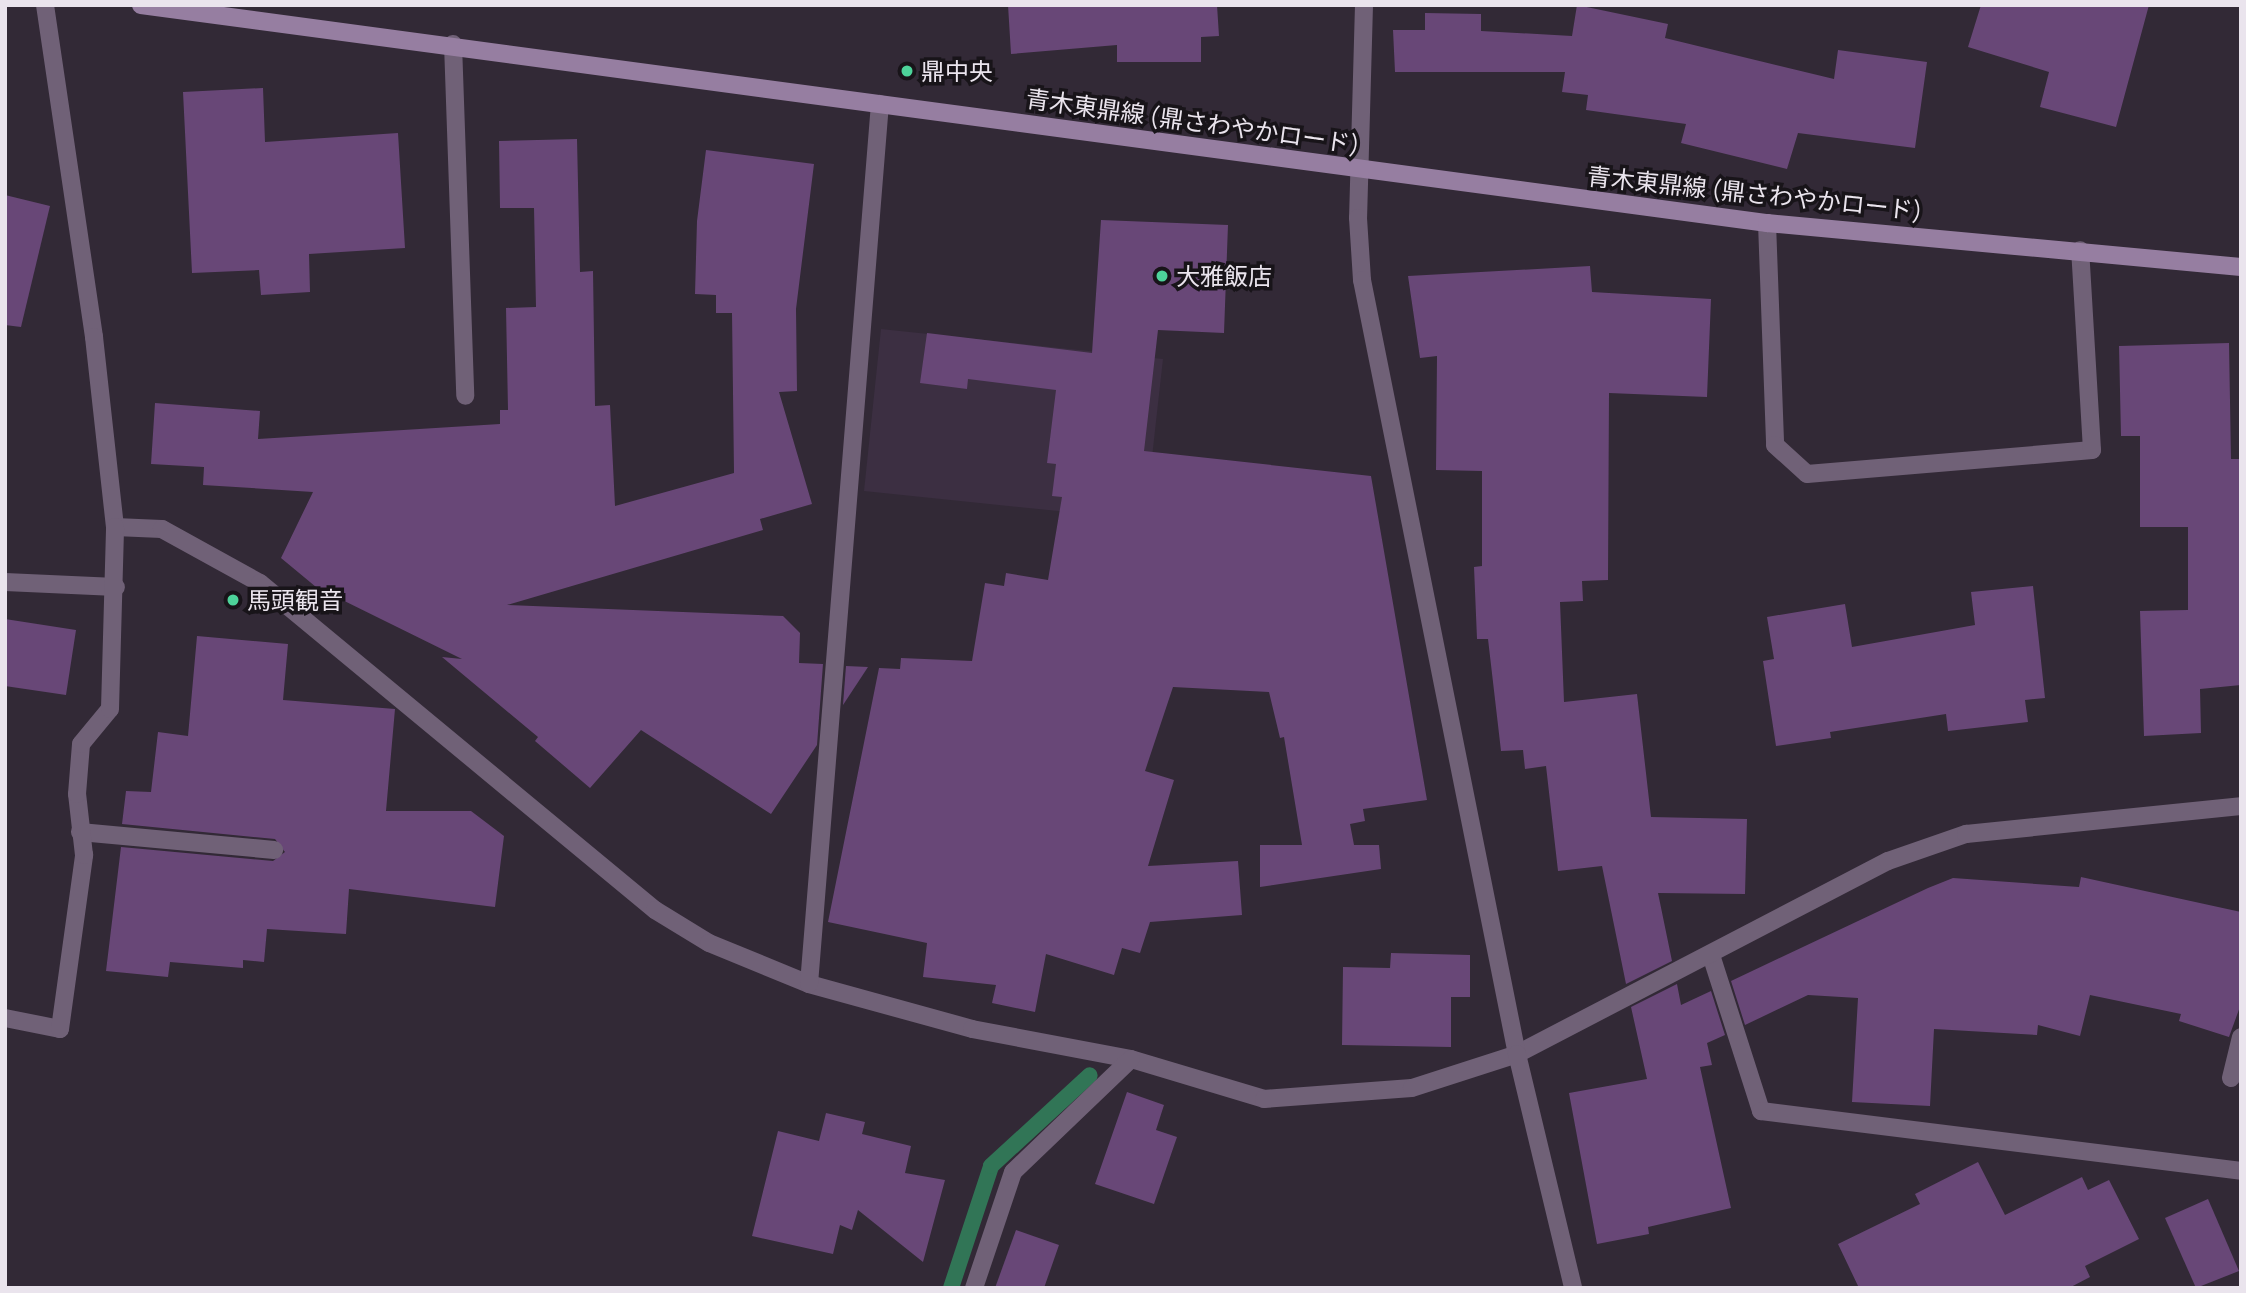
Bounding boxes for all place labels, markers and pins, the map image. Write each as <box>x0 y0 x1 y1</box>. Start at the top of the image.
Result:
place label: 鼎中央 <box>921 57 993 85</box>
marker: 鼎中央 <box>899 63 915 79</box>
place label: 大雅飯店 <box>1176 262 1272 290</box>
marker: 大雅飯店 <box>1154 268 1170 284</box>
place label: 馬頭観音 <box>247 586 343 614</box>
marker: 馬頭観音 <box>225 592 241 608</box>

